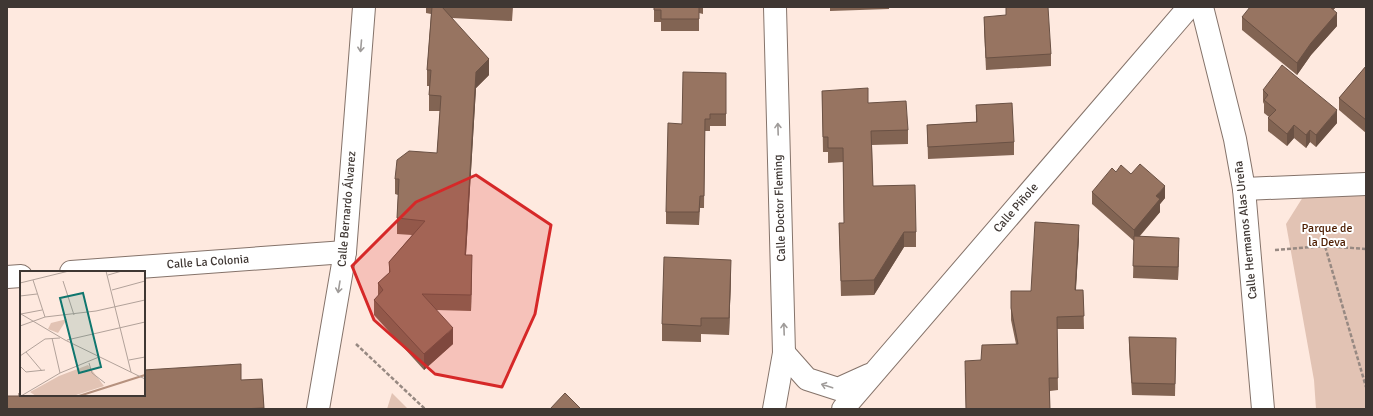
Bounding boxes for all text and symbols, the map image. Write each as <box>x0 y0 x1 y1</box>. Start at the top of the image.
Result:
one-way arrow <box>358 39 365 52</box>
one-way arrow <box>774 123 782 136</box>
street label: Calle Bernardo Álvarez <box>334 150 360 268</box>
street label: Calle Doctor Fleming <box>771 154 789 262</box>
street label: Calle Hermanos Alas Ureña <box>1231 160 1261 300</box>
street label: Calle Piñole <box>990 180 1042 236</box>
park label: Parque de la Deva <box>1302 221 1352 250</box>
street label: Calle La Colonia <box>166 252 250 272</box>
inset map <box>20 271 145 396</box>
one-way arrow <box>335 280 343 293</box>
one-way arrow <box>780 323 787 336</box>
one-way arrow <box>821 382 834 389</box>

